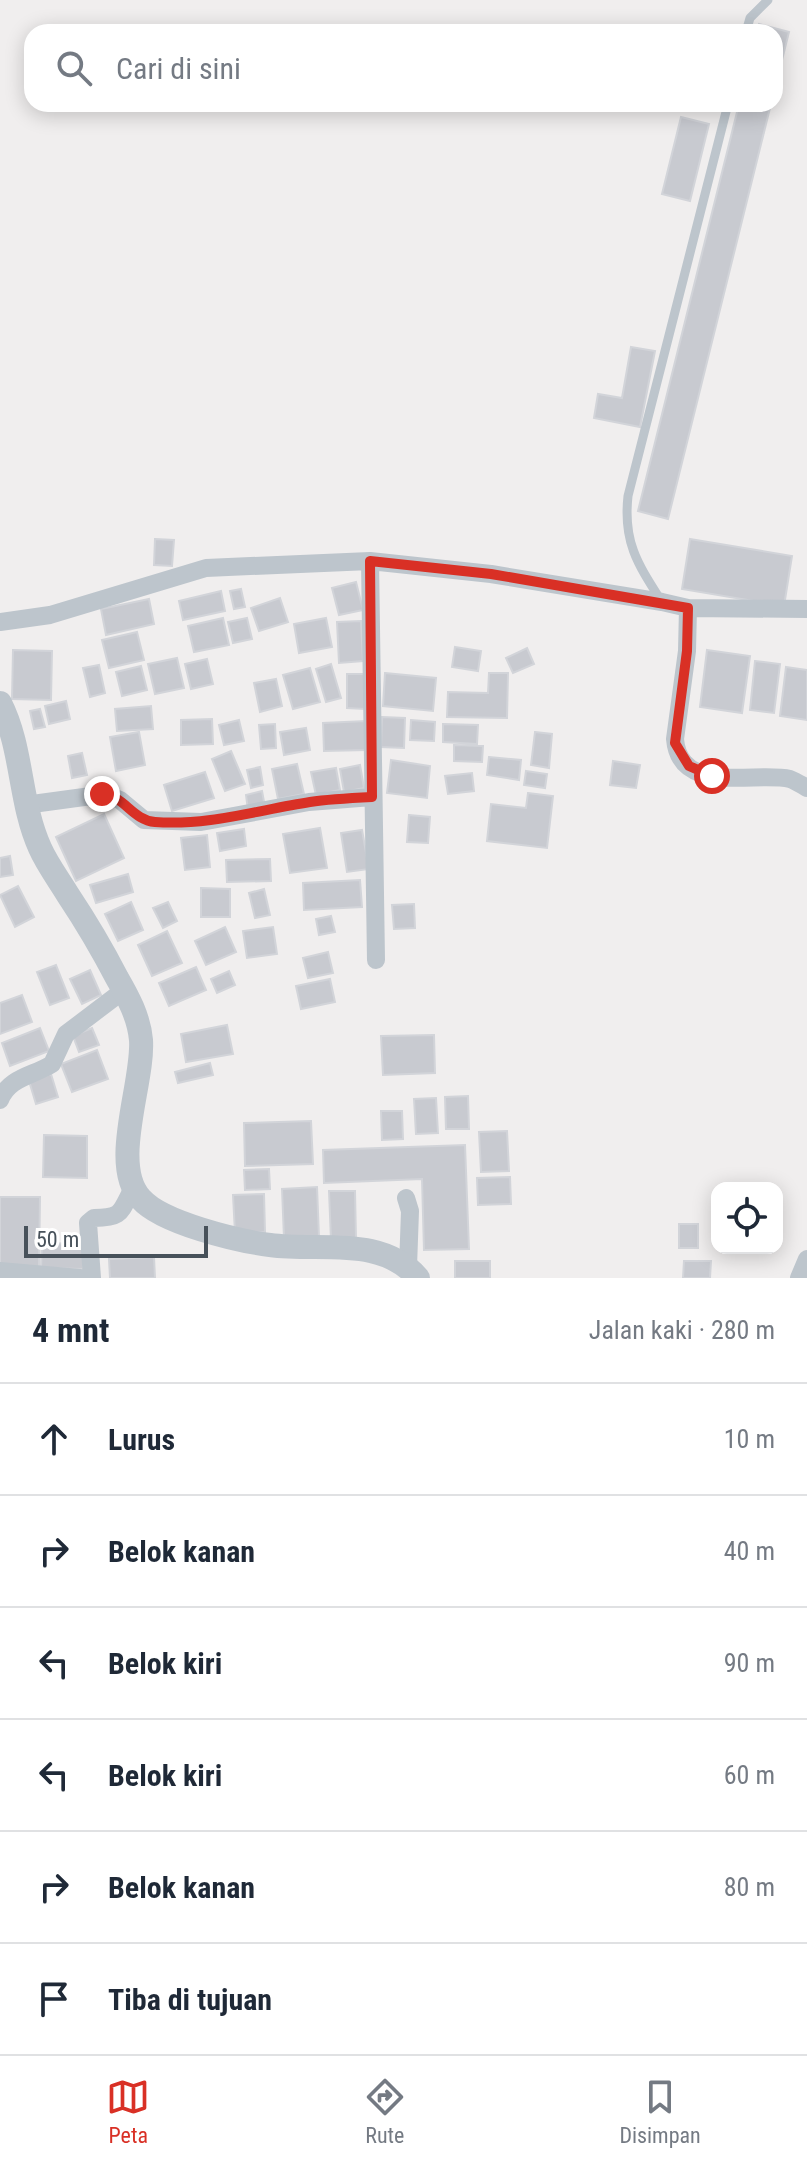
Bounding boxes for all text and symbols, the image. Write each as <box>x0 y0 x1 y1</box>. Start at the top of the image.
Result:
search box <box>24 24 783 112</box>
icon: search <box>52 46 96 90</box>
text: Cari di sini <box>116 51 241 86</box>
route start <box>694 758 730 794</box>
route end <box>84 776 120 812</box>
map controls <box>711 1182 783 1254</box>
button: locate <box>711 1182 783 1254</box>
scale bar <box>24 1222 208 1258</box>
text: 50 m <box>36 1227 79 1252</box>
text: 4 mnt <box>32 1310 109 1350</box>
text: Jalan kaki · 280 m <box>589 1315 775 1345</box>
icon: ahead <box>32 1417 76 1461</box>
text: Lurus <box>108 1422 175 1457</box>
text: 10 m <box>724 1424 775 1454</box>
icon: right <box>32 1529 76 1573</box>
text: Belok kanan <box>108 1534 255 1569</box>
text: 40 m <box>724 1536 775 1566</box>
icon: left <box>32 1641 76 1685</box>
text: Belok kiri <box>108 1646 222 1681</box>
text: 90 m <box>724 1648 775 1678</box>
icon: left <box>32 1753 76 1797</box>
text: Belok kiri <box>108 1758 222 1793</box>
text: 60 m <box>724 1760 775 1790</box>
icon: right <box>32 1865 76 1909</box>
text: Belok kanan <box>108 1870 255 1905</box>
text: 80 m <box>724 1872 775 1902</box>
icon: arrive <box>32 1977 76 2021</box>
text: Tiba di tujuan <box>108 1982 272 2017</box>
tab: Peta <box>106 2075 150 2148</box>
tab: Rute <box>363 2075 407 2148</box>
tab: Disimpan <box>619 2075 701 2148</box>

